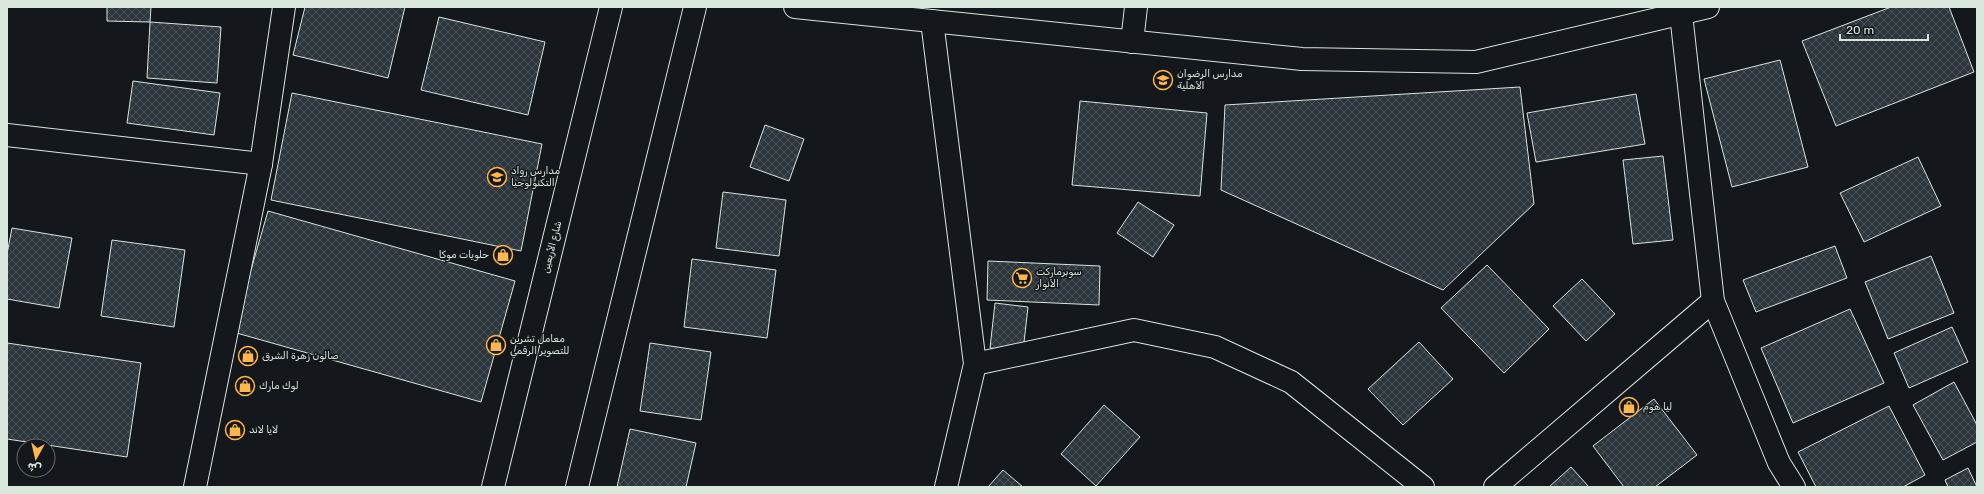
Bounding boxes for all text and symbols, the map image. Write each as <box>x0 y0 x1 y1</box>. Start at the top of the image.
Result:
scale bar <box>1840 16 1928 42</box>
text: 20 m <box>1846 23 1874 37</box>
place label: مدارس الرضوان الأهلية <box>1177 68 1243 92</box>
school or university icon: مدارس الرضوان الأهلية <box>1152 69 1174 91</box>
place label: مدارس رواد التكنولوجيا <box>511 165 560 189</box>
school or university icon: مدارس رواد التكنولوجيا <box>486 166 508 188</box>
street label: شارع الأربعين <box>540 220 565 275</box>
shop icon: حلويات موكا <box>492 244 514 266</box>
place label: حلويات موكا <box>439 249 489 261</box>
place label: سوبرماركت الأنوار <box>1035 266 1082 290</box>
supermarket icon: سوبرماركت الأنوار <box>1011 267 1033 289</box>
place label: معامل تشرين للتصوير الرقمي <box>510 333 569 359</box>
shop icon: معامل تشرين للتصوير الرقمي <box>485 334 507 356</box>
shop icon: صالون زهرة الشرق <box>237 345 259 367</box>
place label: صالون زهرة الشرق <box>262 350 339 362</box>
shop icon: لوك مارك <box>234 375 256 397</box>
place label: لوك مارك <box>259 380 299 392</box>
shop icon: ليا هوم <box>1618 396 1640 418</box>
place label: ليا هوم <box>1643 401 1672 413</box>
shop icon: لايا لاند <box>224 419 246 441</box>
place label: لايا لاند <box>249 424 278 436</box>
north arrow <box>16 438 56 478</box>
text: ش <box>27 460 42 475</box>

